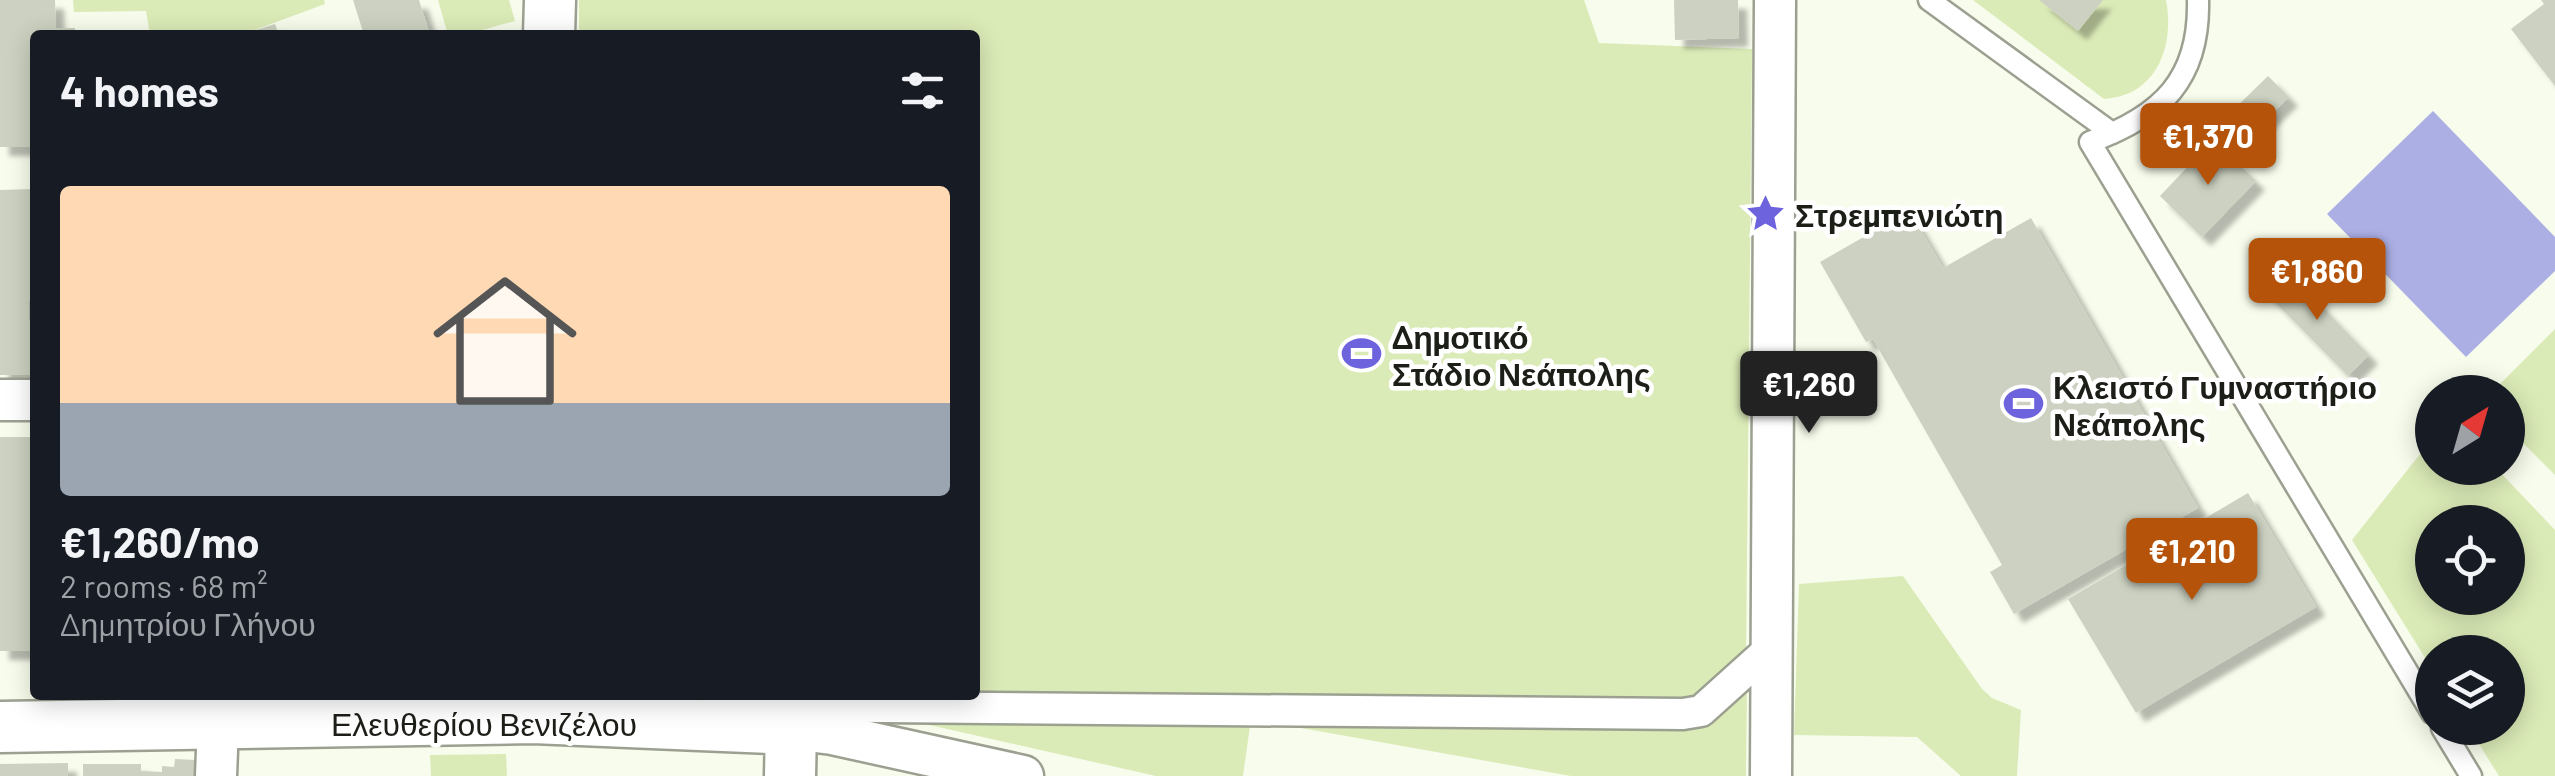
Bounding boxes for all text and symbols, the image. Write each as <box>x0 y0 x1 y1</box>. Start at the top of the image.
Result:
icon: filters <box>895 63 950 118</box>
text: 4 homes <box>60 65 219 115</box>
pin: €1,370 <box>2127 103 2289 188</box>
text: €1,370 <box>2162 116 2254 154</box>
place icon: Στρεμπενιώτη <box>1744 193 1786 235</box>
place label: Στρεμπενιώτη <box>1795 195 2004 234</box>
pin: €1,860 <box>2236 238 2398 323</box>
icon: home <box>415 251 595 431</box>
text: €1,860 <box>2271 251 2363 289</box>
place label: Δημοτικό Στάδιο Νεάπολης <box>1392 317 1651 393</box>
sports icon: Δημοτικό Στάδιο Νεάπολης <box>1341 333 1383 375</box>
pin: €1,260 <box>1728 351 1890 436</box>
text: €1,260 <box>1762 364 1856 402</box>
place label: Κλειστό Γυμναστήριο Νεάπολης <box>2053 367 2377 443</box>
north arrow <box>2415 375 2525 485</box>
map controls <box>2415 375 2525 745</box>
sports icon: Κλειστό Γυμναστήριο Νεάπολης <box>2002 383 2044 425</box>
button: locate <box>2415 505 2525 615</box>
text: €1,260/mo <box>60 516 260 566</box>
pin: €1,210 <box>2111 518 2273 603</box>
text: €1,210 <box>2148 531 2236 569</box>
text: 2 rooms · 68 m² <box>60 566 268 604</box>
text: Δημητρίου Γλήνου <box>60 604 316 642</box>
button: layers <box>2415 635 2525 745</box>
street label: Ελευθερίου Βενιζέλου <box>331 704 637 743</box>

